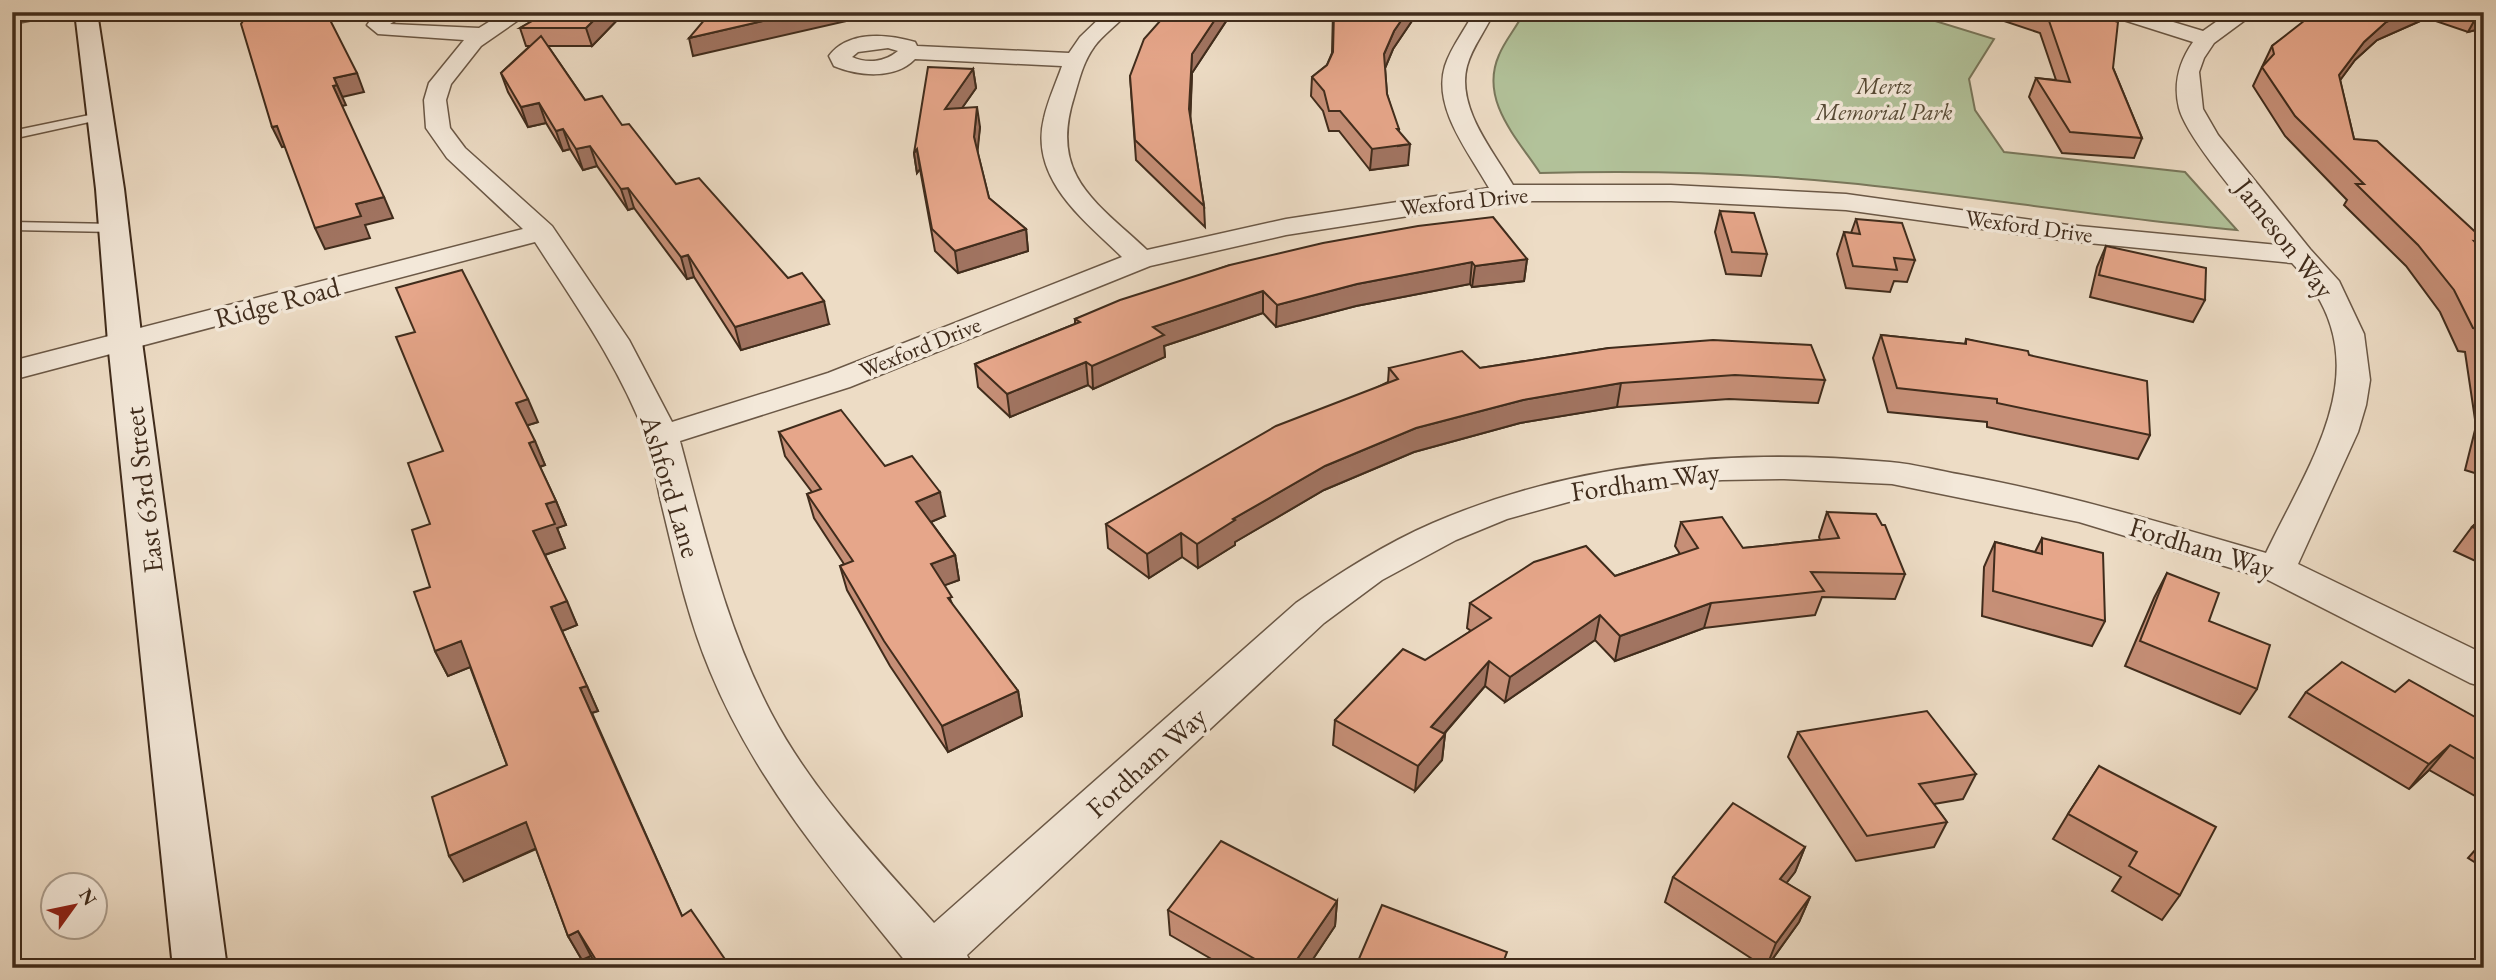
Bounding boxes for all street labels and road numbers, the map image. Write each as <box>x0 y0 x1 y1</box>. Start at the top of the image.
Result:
street label: Jameson Way <box>2226 169 2344 306</box>
street label: Wexford Drive <box>1399 179 1529 223</box>
street label: Wexford Drive <box>1963 202 2095 250</box>
street label: Ridge Road <box>210 268 344 336</box>
street label: Wexford Drive <box>855 309 985 385</box>
street label: East 63rd Street <box>115 405 171 575</box>
street label: Ashford Lane <box>632 409 710 562</box>
street label: Fordham Way <box>1568 453 1722 509</box>
street label: Fordham Way <box>2125 508 2280 586</box>
street label: Fordham Way <box>1078 698 1214 826</box>

